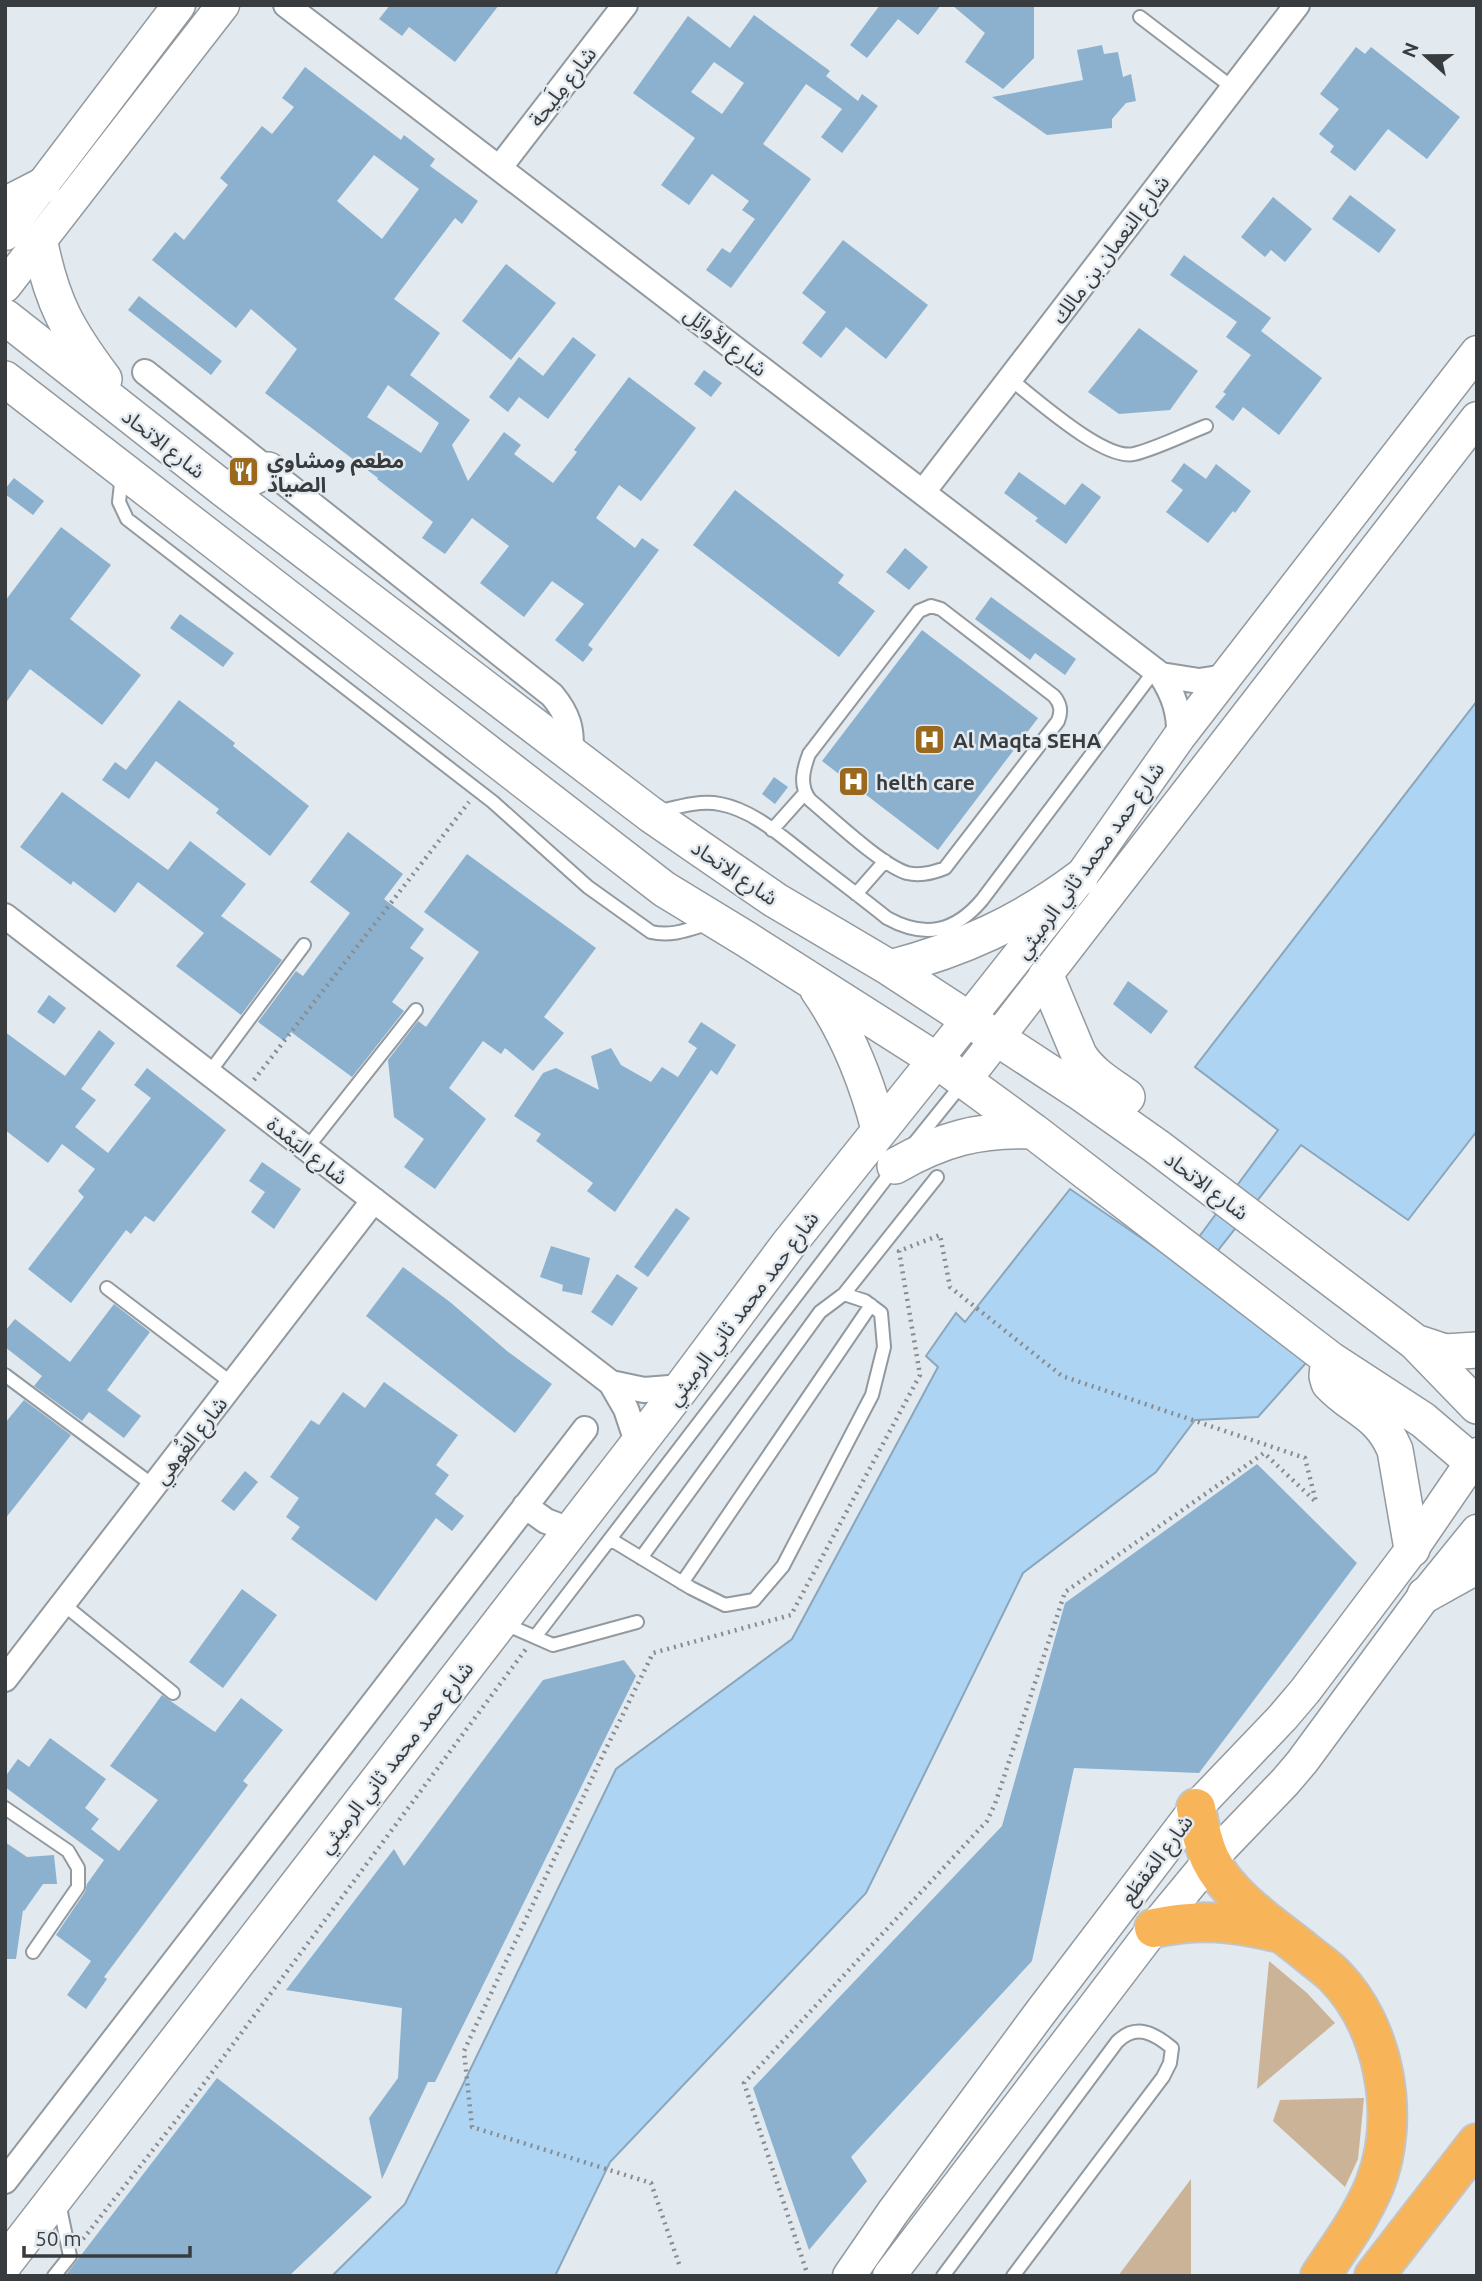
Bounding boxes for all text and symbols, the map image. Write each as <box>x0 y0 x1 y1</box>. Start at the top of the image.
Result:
north arrow <box>1391 21 1461 91</box>
text: N <box>1397 39 1423 60</box>
street label: شارع مِلَيحة <box>522 41 604 133</box>
street label: شارع النعمان بن مالك <box>1046 170 1177 330</box>
street label: شارع الأوائِل <box>677 301 772 384</box>
street label: شارع الاتحاد <box>115 403 210 486</box>
place label: مطعم ومشاوي الصياد <box>267 448 404 497</box>
restaurant icon: مطعم ومشاوي الصياد <box>227 455 261 489</box>
hospital icon: Al Maqta SEHA <box>913 723 947 757</box>
place label: Al Maqta SEHA <box>953 728 1102 752</box>
street label: شارع حمد محمد ثاني الرميثي <box>1010 757 1172 966</box>
hospital icon: helth care <box>836 765 870 799</box>
place label: helth care <box>876 770 975 794</box>
street label: شارع الاتحاد <box>685 834 783 913</box>
street label: شارع اليَمْدة <box>260 1111 353 1192</box>
street label: شارع الاتحاد <box>1158 1146 1254 1227</box>
street label: شارع حمد محمد ثاني الرميثي <box>661 1206 827 1413</box>
street label: شارع الغُوهي <box>148 1391 235 1492</box>
street label: شارع حمد محمد ثاني الرميثي <box>313 1656 481 1861</box>
street label: شارع المَقطَع <box>1115 1810 1200 1910</box>
scale bar <box>24 2214 191 2258</box>
text: 50 m <box>35 2226 82 2250</box>

